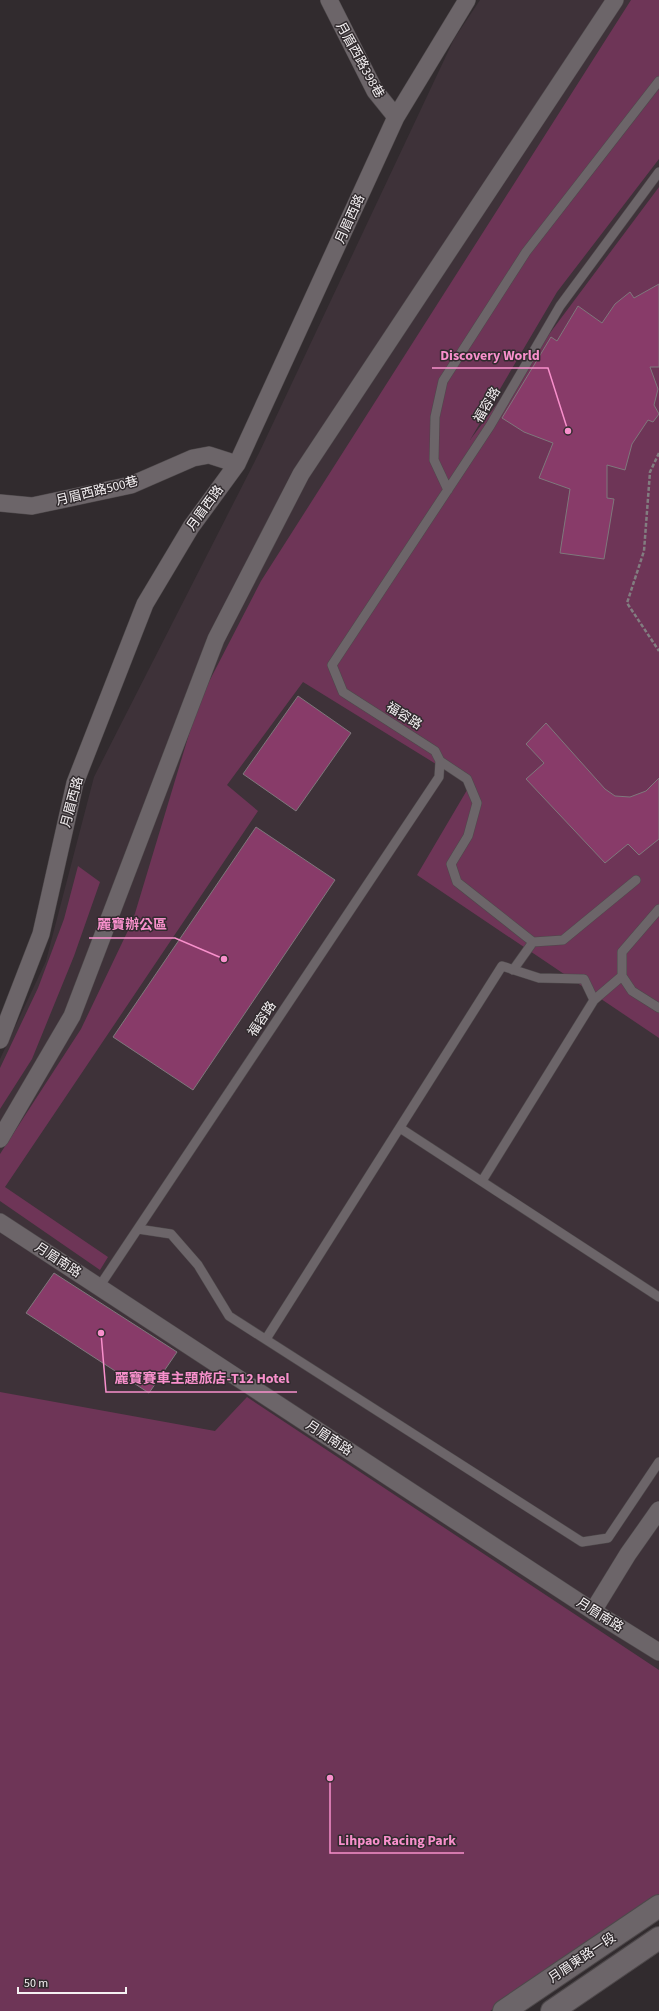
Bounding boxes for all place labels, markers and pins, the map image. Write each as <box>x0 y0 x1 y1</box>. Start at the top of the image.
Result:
callout: Discovery World <box>432 342 548 368</box>
callout: 麗寶辦公區 <box>89 912 175 938</box>
callout: 麗寶賽車主題旅店-T12 Hotel <box>106 1366 297 1392</box>
callout: Lihpao Racing Park <box>330 1827 464 1853</box>

